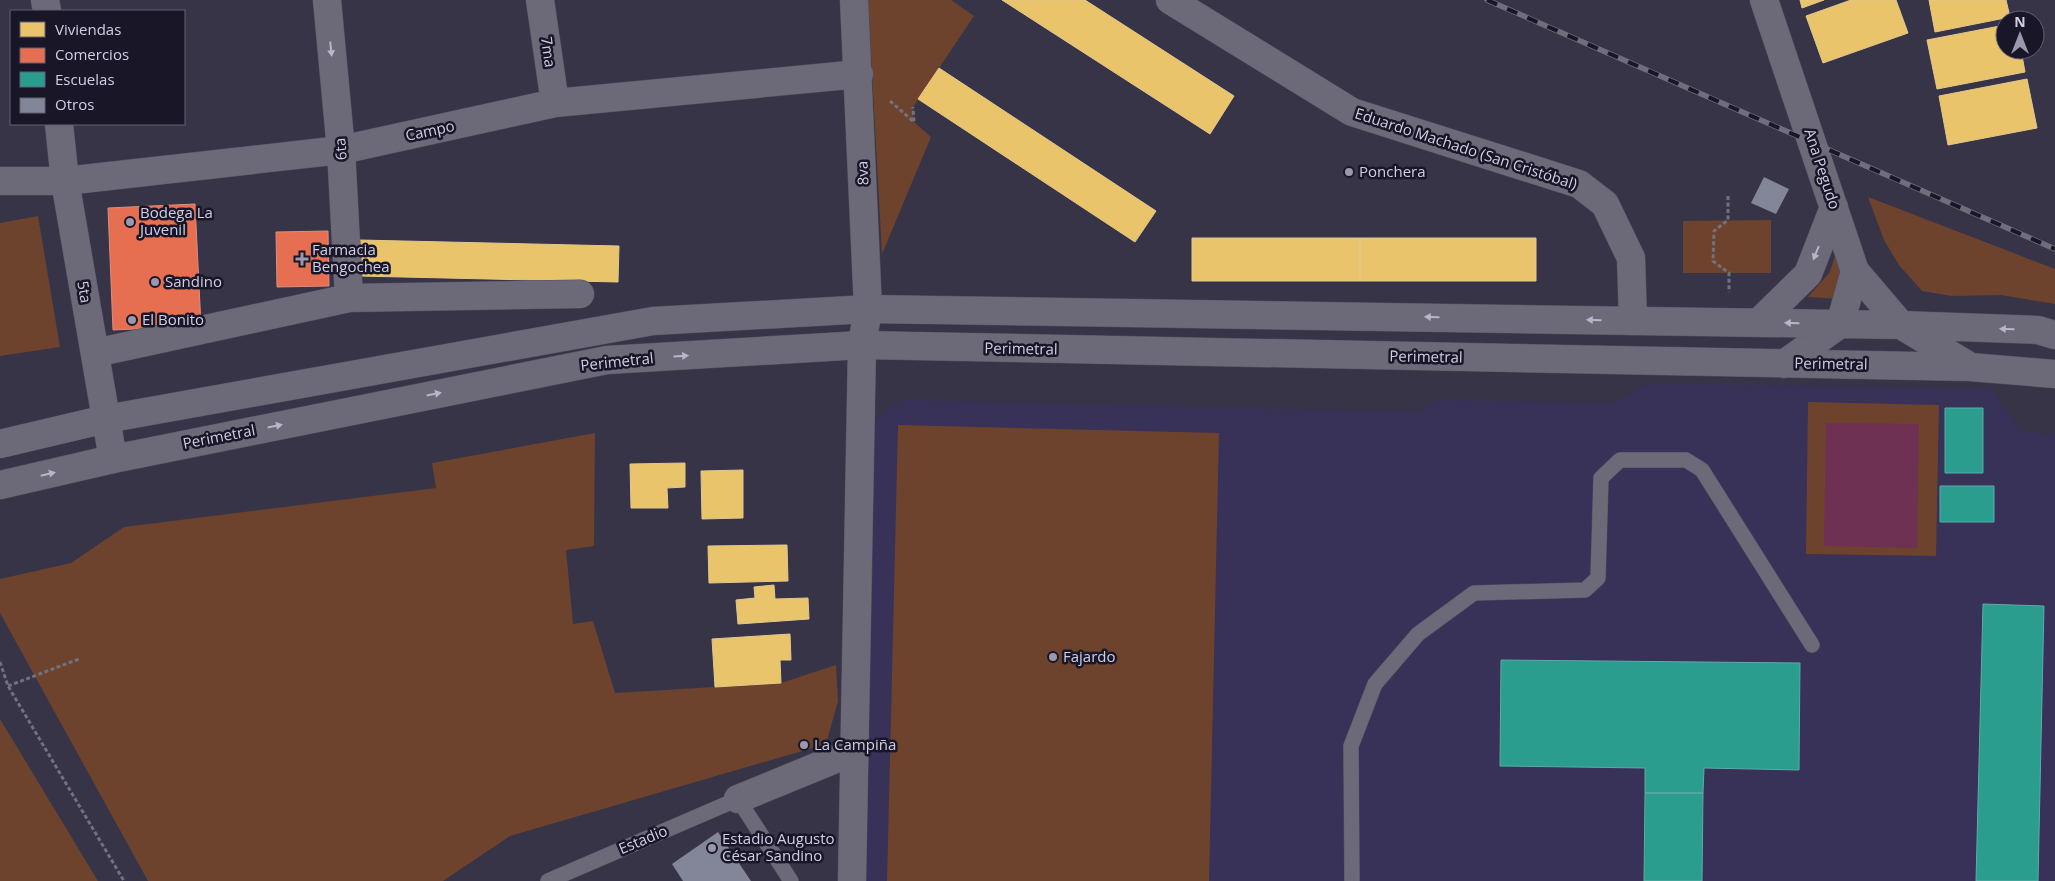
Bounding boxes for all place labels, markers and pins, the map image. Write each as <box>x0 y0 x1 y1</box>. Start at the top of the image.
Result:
place label: Ponchera <box>1359 161 1426 181</box>
marker: Ponchera <box>1343 166 1355 178</box>
place label: Bodega La Juvenil <box>138 202 213 239</box>
marker: Bodega La Juvenil <box>124 216 136 228</box>
place label: Farmacia Bengochea <box>312 239 390 276</box>
marker: Farmacia Bengochea <box>296 253 308 265</box>
place label: Sandino <box>165 271 222 291</box>
marker: Sandino <box>149 276 161 288</box>
place label: El Bonito <box>142 309 204 329</box>
marker: El Bonito <box>126 314 138 326</box>
place label: Fajardo <box>1063 646 1116 666</box>
marker: Fajardo <box>1047 651 1059 663</box>
place label: La Campiña <box>814 734 896 754</box>
marker: La Campiña <box>798 739 810 751</box>
place label: Estadio Augusto César Sandino <box>722 828 835 865</box>
marker: Estadio Augusto César Sandino <box>706 842 718 854</box>

